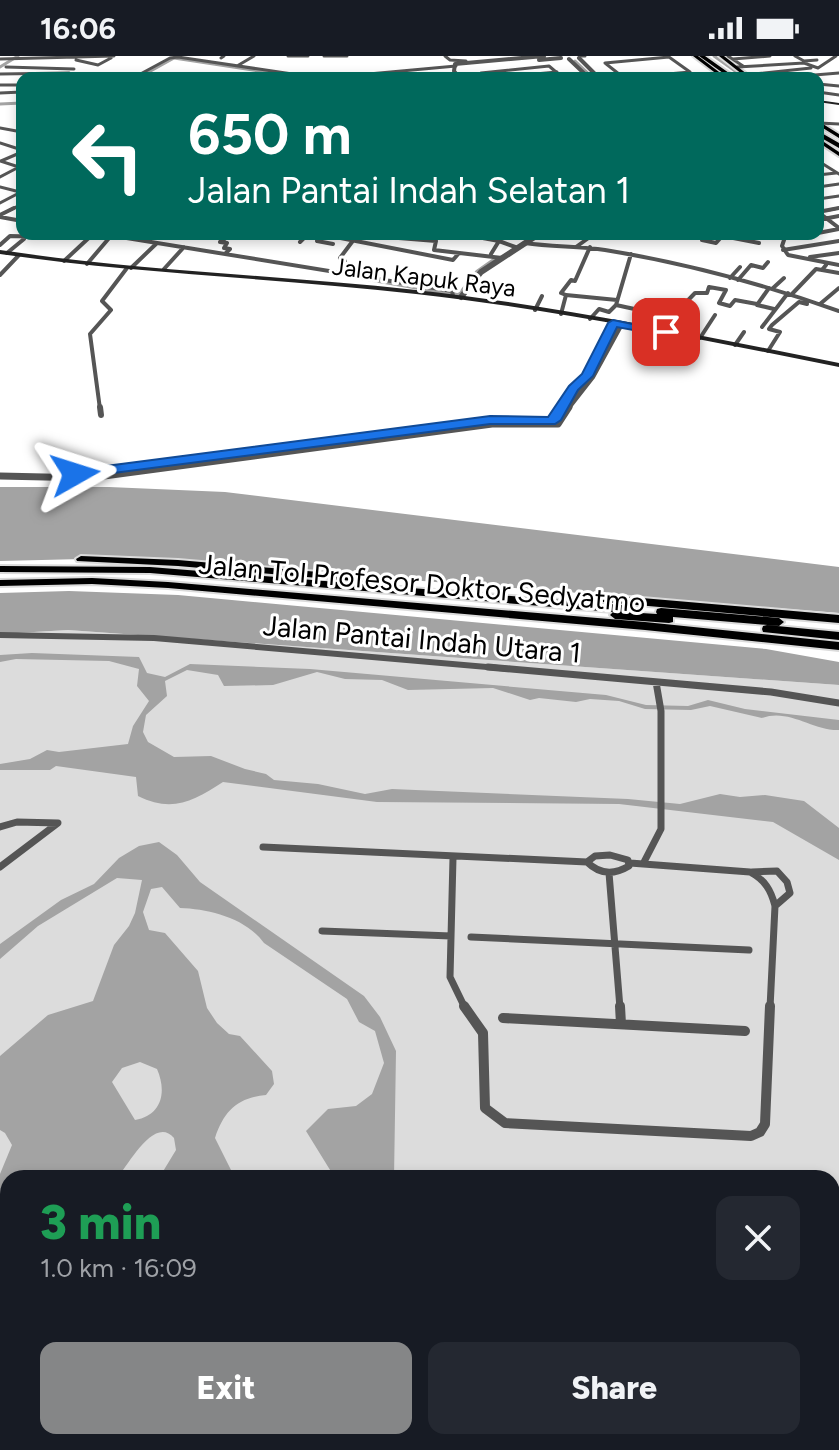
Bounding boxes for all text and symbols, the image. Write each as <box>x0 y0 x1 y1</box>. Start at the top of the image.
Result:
text: 16:06 <box>40 10 116 47</box>
text: 650 m <box>188 101 351 168</box>
icon: left <box>56 104 160 208</box>
text: Jalan Pantai Indah Selatan 1 <box>188 169 630 212</box>
street label: Jalan Kapuk Raya <box>330 251 518 303</box>
pin <box>632 298 700 366</box>
icon: arrive <box>644 310 688 354</box>
position arrow <box>33 432 117 516</box>
street label: Jalan Tol Profesor Doktor Sedyatmo <box>197 547 647 619</box>
street label: Jalan Pantai Indah Utara 1 <box>262 608 582 670</box>
text: 3 min <box>40 1193 161 1251</box>
button: close <box>716 1196 800 1280</box>
text: 1.0 km · 16:09 <box>40 1252 197 1284</box>
button: Exit <box>40 1342 412 1434</box>
button: Share <box>428 1342 800 1434</box>

